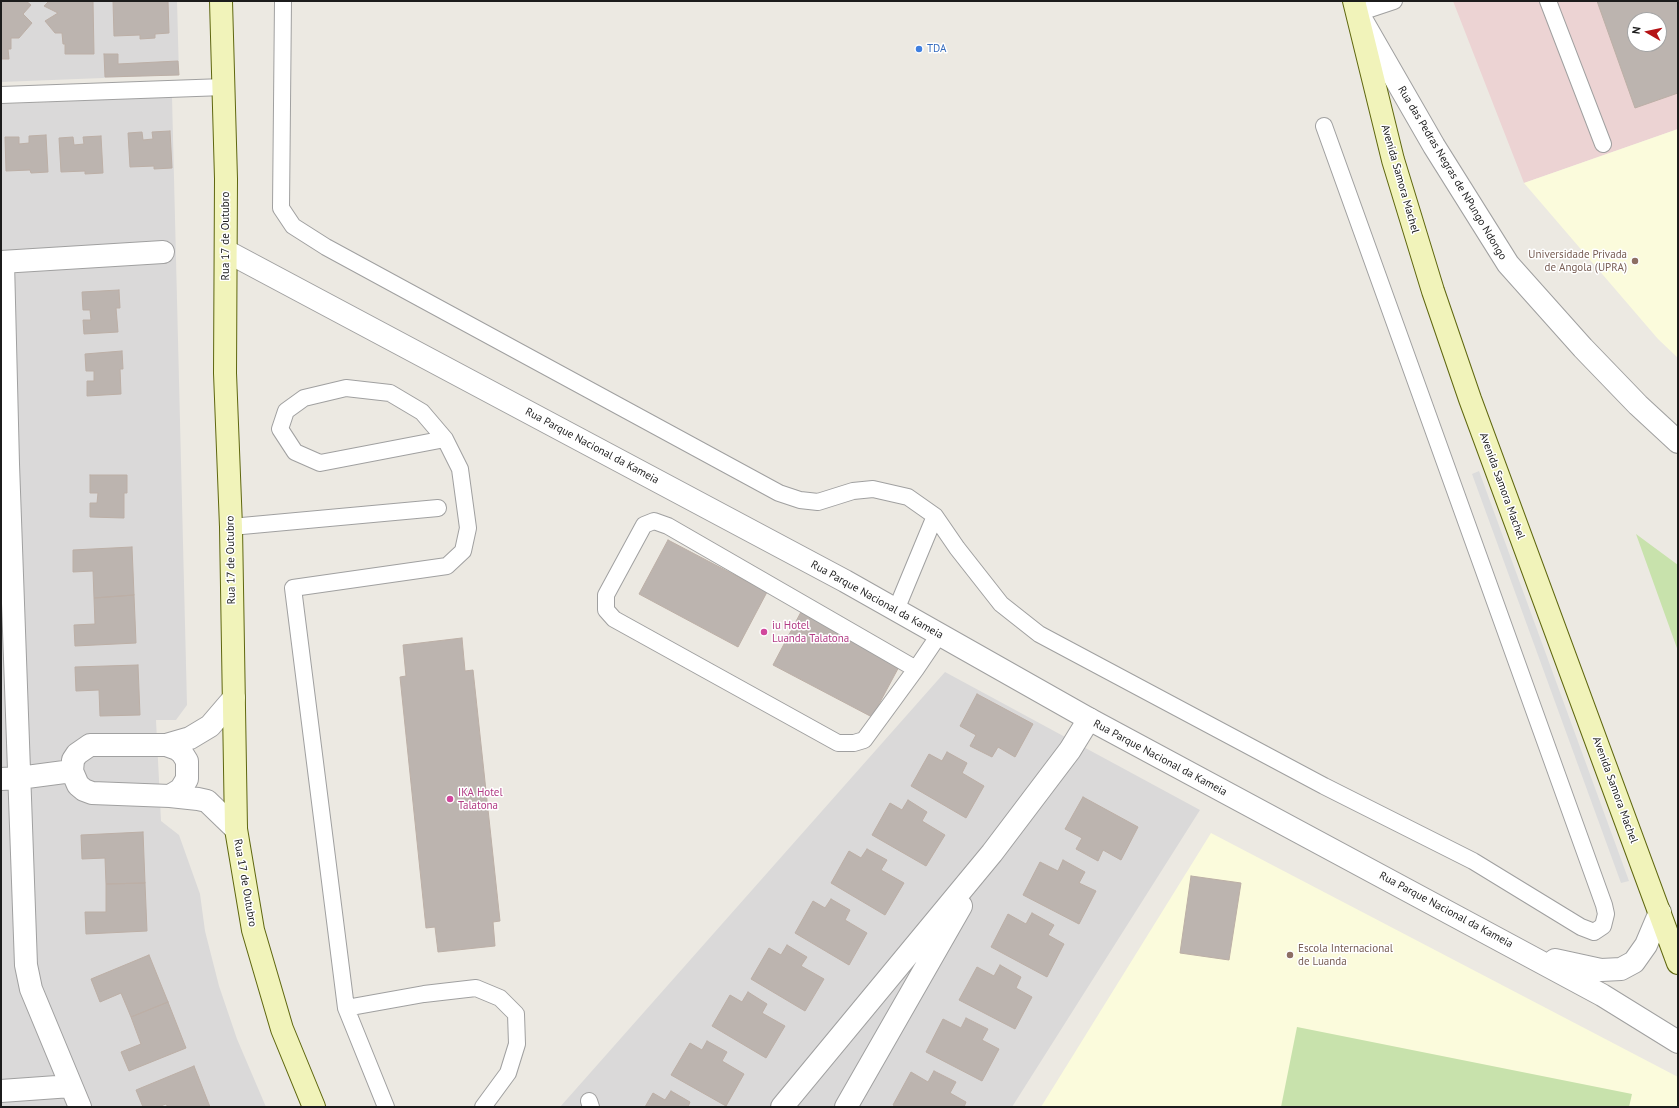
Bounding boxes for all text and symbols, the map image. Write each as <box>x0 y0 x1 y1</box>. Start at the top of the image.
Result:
north arrow <box>1627 12 1667 52</box>
text: N <box>1629 26 1644 35</box>
place label: TDA <box>927 42 946 56</box>
marker: TDA <box>914 44 924 54</box>
street label: Rua das Pedras Negras de NPungo Ndongo <box>1395 84 1509 262</box>
street label: Avenida Samora Machel <box>1378 123 1422 235</box>
street label: Rua 17 de Outubro <box>219 192 233 280</box>
place label: Universidade Privada de Angola (UPRA) <box>1528 248 1627 274</box>
marker: Universidade Privada de Angola (UPRA) <box>1630 256 1640 266</box>
street label: Rua Parque Nacional da Kameia <box>523 405 661 487</box>
street label: Avenida Samora Machel <box>1477 431 1527 541</box>
street label: Rua 17 de Outubro <box>224 515 238 605</box>
street label: Rua Parque Nacional da Kameia <box>808 558 946 642</box>
place label: iu Hotel Luanda Talatona <box>772 619 849 645</box>
marker: iu Hotel Luanda Talatona <box>759 627 769 637</box>
street label: Rua Parque Nacional da Kameia <box>1091 717 1229 799</box>
street label: Avenida Samora Machel <box>1590 735 1640 845</box>
place label: IKA Hotel Talatona <box>458 786 503 812</box>
marker: IKA Hotel Talatona <box>445 794 455 804</box>
street label: Rua 17 de Outubro <box>231 838 259 928</box>
street label: Rua Parque Nacional da Kameia <box>1377 869 1515 951</box>
place label: Escola Internacional de Luanda <box>1298 942 1393 968</box>
marker: Escola Internacional de Luanda <box>1285 950 1295 960</box>

